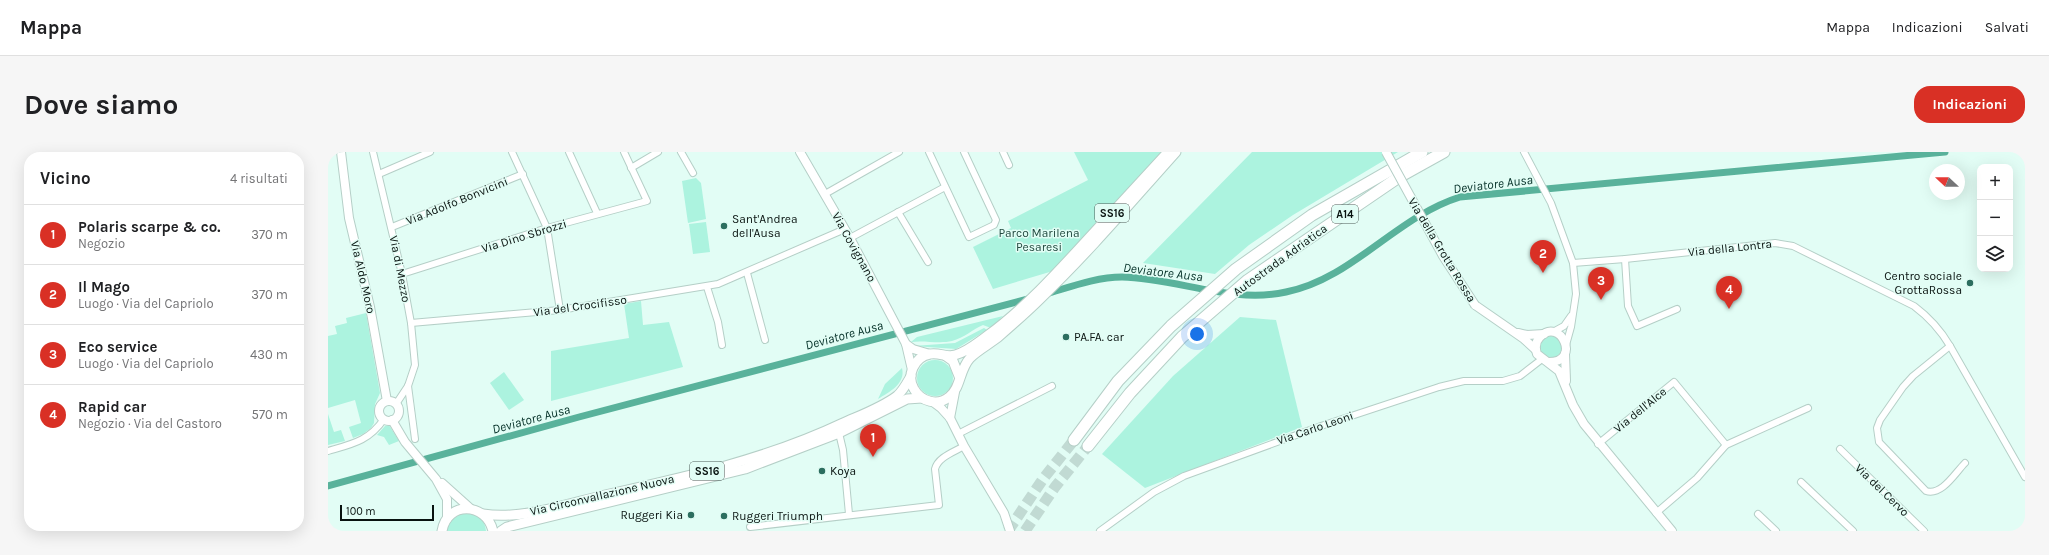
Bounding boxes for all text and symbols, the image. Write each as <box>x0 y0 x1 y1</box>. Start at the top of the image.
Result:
text: Mappa <box>20 17 82 39</box>
text: Mappa <box>1826 19 1870 36</box>
text: Indicazioni <box>1892 19 1963 36</box>
text: Salvati <box>1985 19 2029 36</box>
button: Indicazioni <box>1914 86 2025 123</box>
text: Dove siamo <box>24 88 178 121</box>
north arrow <box>1929 164 1965 200</box>
map controls <box>1977 164 2013 272</box>
button: + <box>1977 164 2013 200</box>
text: Vicino <box>40 168 91 188</box>
text: 4 risultati <box>230 171 288 186</box>
water label: Deviatore Ausa <box>1452 172 1534 196</box>
street label: Via Adolfo Bonvicini <box>404 174 510 228</box>
street label: Via della Grotta Rossa <box>1405 195 1479 305</box>
button: − <box>1977 200 2013 236</box>
road number: SS16 <box>1095 204 1129 222</box>
road number: A14 <box>1332 205 1358 223</box>
street label: Via Covignano <box>829 210 879 284</box>
place label: Sant'Andrea dell'Ausa <box>732 212 798 240</box>
street label: Via Dino Sbrozzi <box>480 216 568 256</box>
text: Polaris scarpe & co. <box>78 218 220 236</box>
marker: Sant'Andrea dell'Ausa <box>719 221 729 231</box>
street label: Autostrada Adriatica <box>1230 221 1330 299</box>
park label: Parco Marilena Pesaresi <box>998 226 1080 254</box>
text: 1 <box>51 227 55 242</box>
text: 370 m <box>251 227 288 242</box>
street label: Via di Mezzo <box>387 234 413 304</box>
text: Negozio <box>78 236 125 251</box>
button: layers <box>1977 236 2013 272</box>
street label: Via della Lontra <box>1687 237 1773 259</box>
street label: Via Aldo Moro <box>348 239 378 315</box>
pin: 2 <box>1530 240 1556 273</box>
water label: Deviatore Ausa <box>1122 260 1204 284</box>
pin: 3 <box>1588 267 1614 300</box>
place label: Centro sociale GrottaRossa <box>1884 269 1962 297</box>
pin: 4 <box>1716 276 1742 309</box>
text: Il Mago <box>78 278 130 296</box>
marker: Centro sociale GrottaRossa <box>1965 278 1975 288</box>
text: 2 <box>49 287 57 302</box>
text: 370 m <box>251 287 288 302</box>
street label: Via del Crocifisso <box>532 293 628 319</box>
text: Luogo · Via del Capriolo <box>78 296 214 311</box>
water label: Deviatore Ausa <box>803 317 885 353</box>
your location <box>1187 324 1207 344</box>
place label: PA.FA. car <box>1074 330 1124 344</box>
marker: PA.FA. car <box>1061 332 1071 342</box>
text: Eco service <box>78 338 157 356</box>
text: 3 <box>49 347 57 362</box>
text: 430 m <box>250 347 288 362</box>
text: Luogo · Via del Capriolo <box>78 356 214 371</box>
street label: Via dell'Alce <box>1611 384 1669 436</box>
text: Rapid car <box>78 398 146 416</box>
water label: Deviatore Ausa <box>490 401 572 437</box>
text: 4 <box>49 407 57 422</box>
text: 570 m <box>252 407 288 422</box>
street label: Via Carlo Leoni <box>1275 408 1355 448</box>
text: Negozio · Via del Castoro <box>78 416 222 431</box>
pin: 1 <box>860 424 886 457</box>
street label: Via del Cervo <box>1852 461 1912 519</box>
road number: SS16 <box>690 462 724 480</box>
place label: Koya <box>830 464 856 478</box>
marker: Koya <box>817 466 827 476</box>
street label: Via Circonvallazione Nuova <box>528 472 676 518</box>
scale bar <box>340 503 434 522</box>
text: 100 m <box>346 505 376 518</box>
place label: Ruggeri Kia <box>620 508 683 522</box>
place label: Ruggeri Triumph <box>732 509 823 523</box>
marker: Ruggeri Kia <box>686 510 696 520</box>
marker: Ruggeri Triumph <box>719 511 729 521</box>

